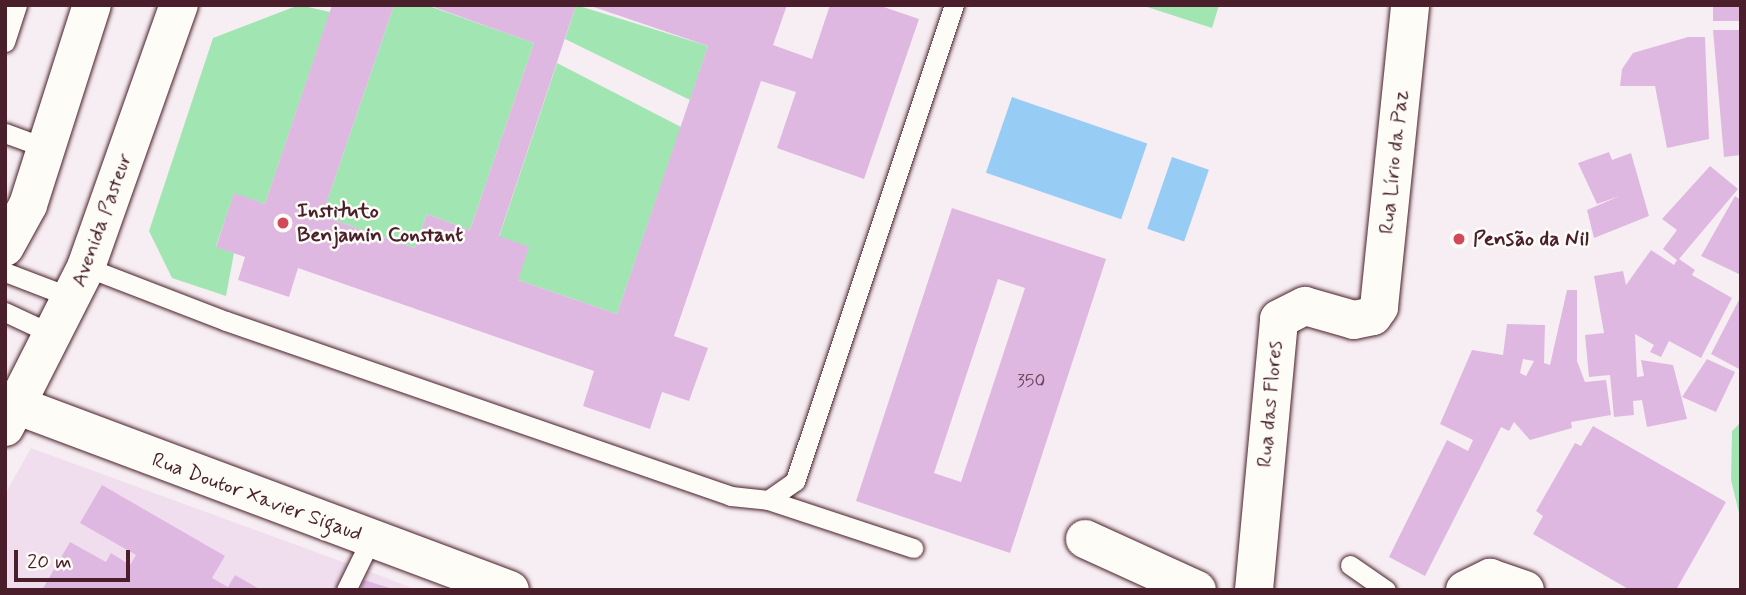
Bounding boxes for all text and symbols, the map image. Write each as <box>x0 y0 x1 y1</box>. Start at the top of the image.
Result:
street label: Rua Lírio da Paz <box>1374 90 1414 234</box>
street label: Avenida Pasteur <box>66 150 138 290</box>
place label: Instituto Benjamin Constant <box>297 198 467 248</box>
marker: Instituto Benjamin Constant <box>275 215 291 231</box>
place label: Pensão da Nil <box>1473 226 1589 252</box>
marker: Pensão da Nil <box>1451 231 1467 247</box>
street label: Rua das Flores <box>1252 340 1288 468</box>
house number: 350 <box>1017 370 1045 392</box>
street label: Rua Doutor Xavier Sigaud <box>148 447 366 547</box>
scale bar <box>18 536 133 580</box>
text: 20 m <box>27 548 72 576</box>

